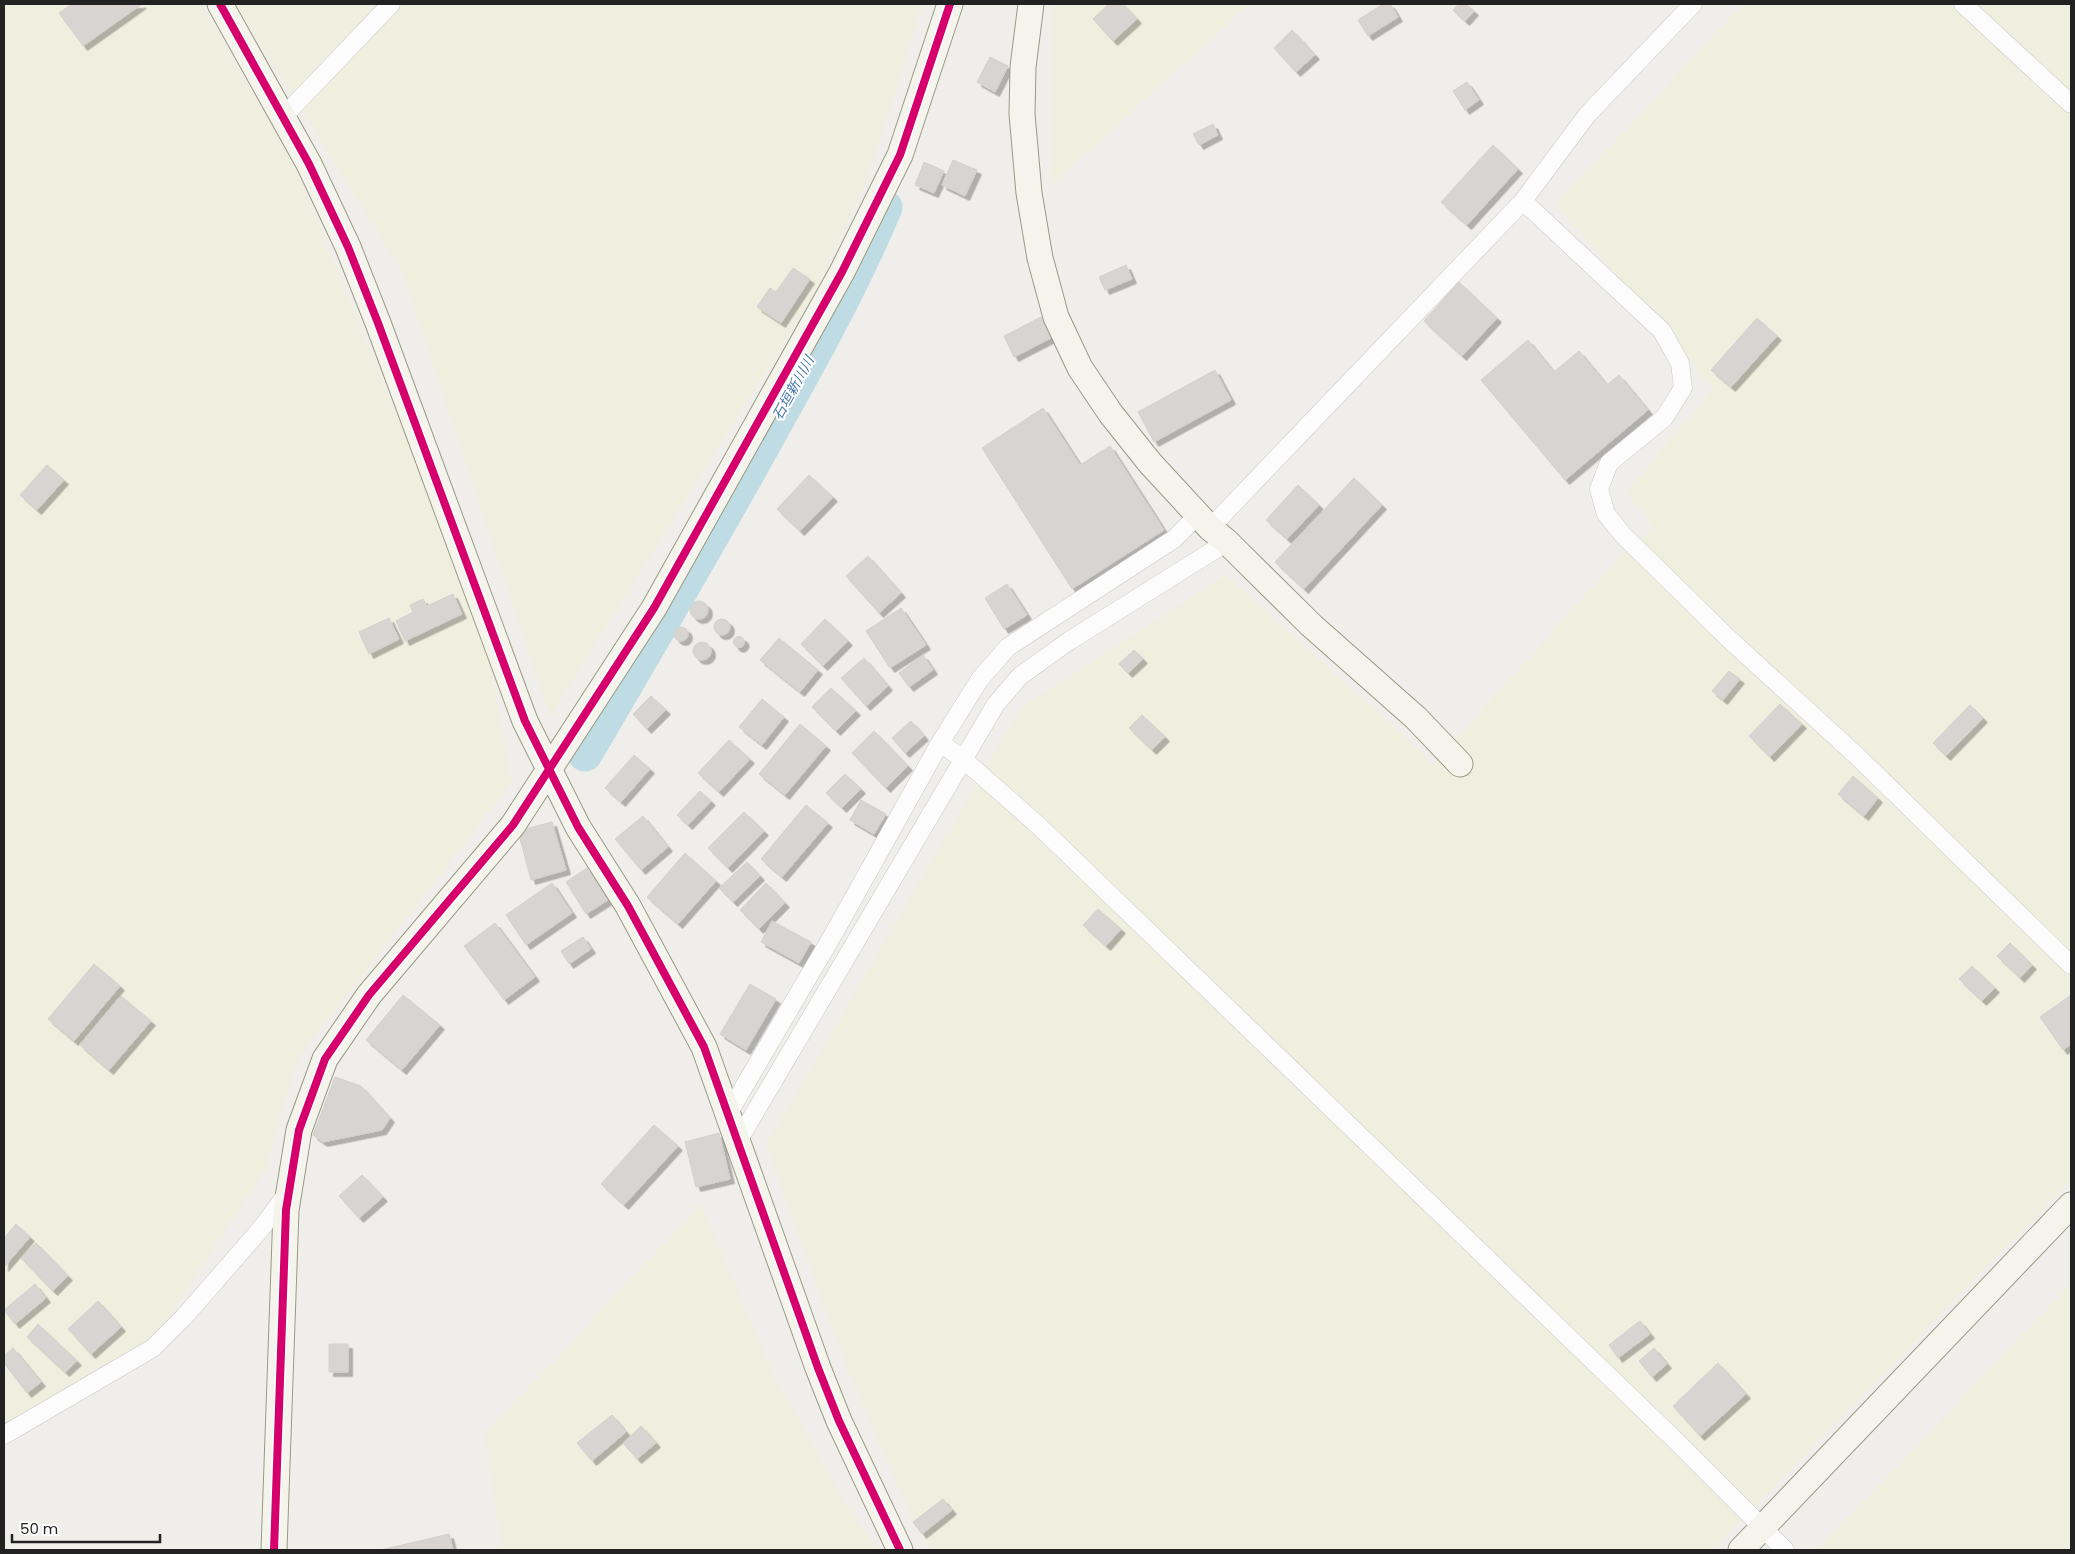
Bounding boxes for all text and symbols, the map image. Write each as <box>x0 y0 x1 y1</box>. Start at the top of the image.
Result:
water label: 石垣新川川 <box>767 351 820 423</box>
scale bar <box>12 1512 160 1544</box>
text: 50 m <box>20 1518 58 1539</box>

